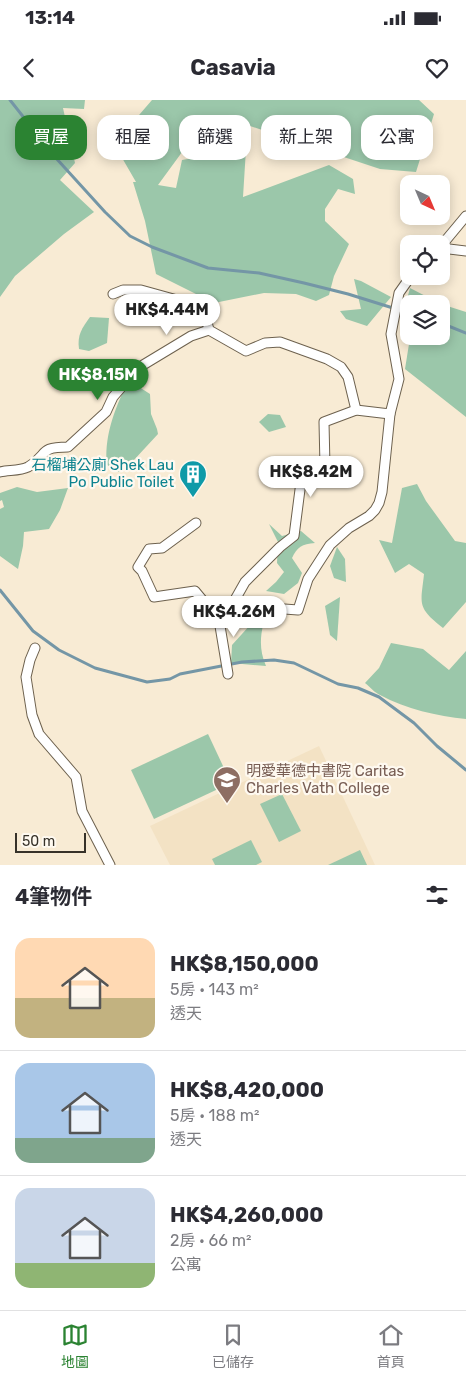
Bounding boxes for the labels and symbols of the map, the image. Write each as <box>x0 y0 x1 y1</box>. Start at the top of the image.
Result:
north arrow <box>400 175 450 225</box>
pin: HK$4.44M <box>115 294 219 336</box>
pin: HK$8.15M <box>46 358 150 401</box>
place label: 石榴埔公廁 Shek Lau Po Public Toilet <box>31 456 174 491</box>
pin: HK$8.42M <box>259 456 363 498</box>
building icon: 石榴埔公廁 Shek Lau Po Public Toilet <box>178 459 208 498</box>
pin: HK$4.26M <box>182 596 286 638</box>
place label: 明愛華德中書院 Caritas Charles Vath College <box>246 762 404 797</box>
school or university icon: 明愛華德中書院 Caritas Charles Vath College <box>212 765 242 804</box>
scale bar <box>15 830 86 853</box>

